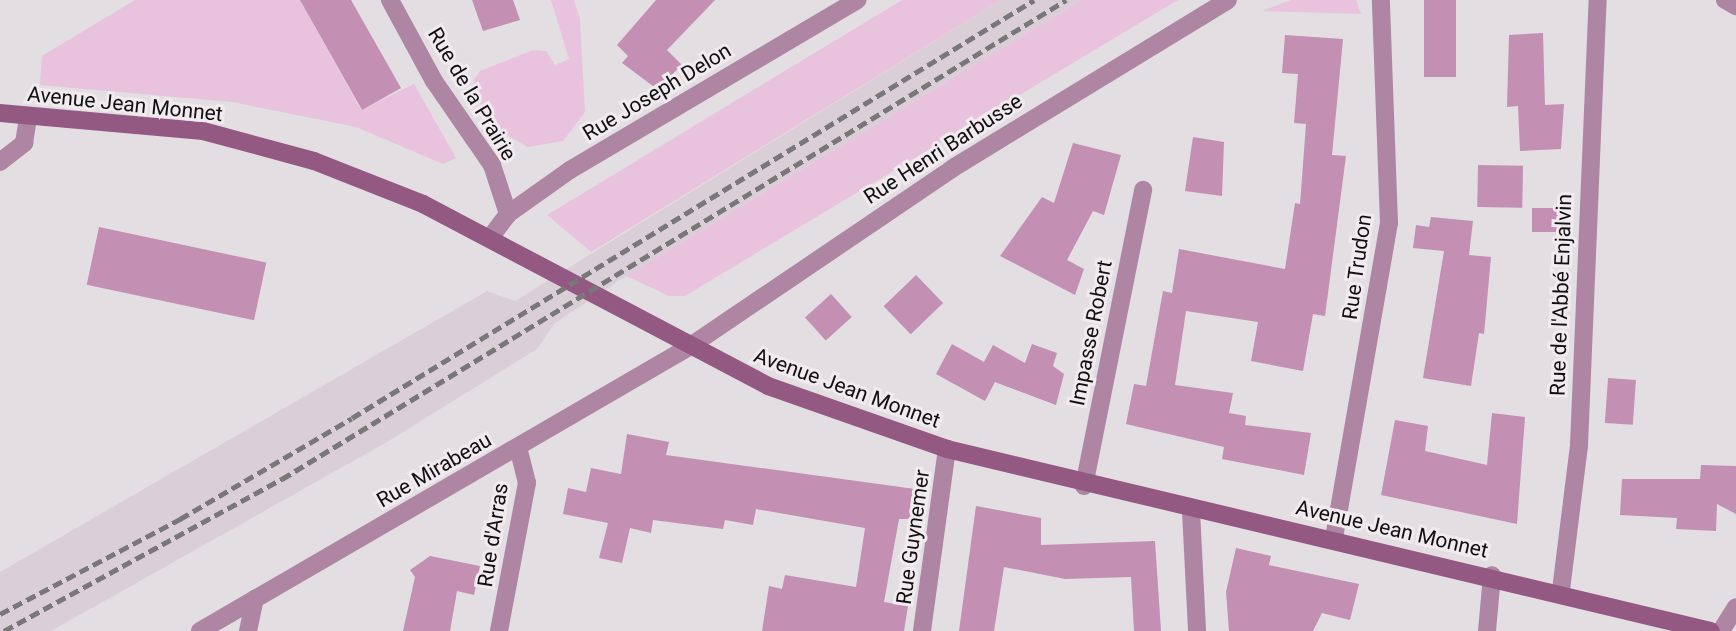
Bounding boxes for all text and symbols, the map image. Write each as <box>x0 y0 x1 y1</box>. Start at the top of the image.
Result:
street label: Rue de la Prairie <box>422 23 522 165</box>
street label: Rue Joseph Delon <box>578 38 736 146</box>
street label: Avenue Jean Monnet <box>26 81 224 127</box>
street label: Rue Henri Barbusse <box>859 88 1027 210</box>
street label: Rue de l'Abbé Enjalvin <box>1545 194 1577 396</box>
street label: Rue Trudon <box>1337 212 1377 322</box>
street label: Impasse Robert <box>1065 258 1117 408</box>
street label: Avenue Jean Monnet <box>750 343 944 433</box>
street label: Rue Mirabeau <box>372 427 496 513</box>
street label: Rue Guynemer <box>891 468 935 606</box>
street label: Rue d'Arras <box>472 481 514 589</box>
street label: Avenue Jean Monnet <box>1294 495 1490 563</box>

